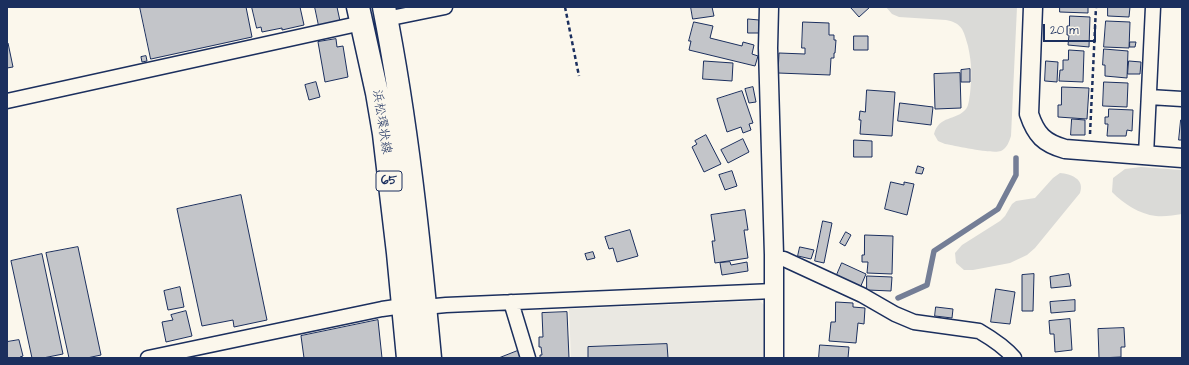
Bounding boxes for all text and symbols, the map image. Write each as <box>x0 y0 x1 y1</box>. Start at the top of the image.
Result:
scale bar <box>1045 16 1098 42</box>
text: 20 m <box>1050 22 1079 39</box>
street label: 浜松環状線 <box>368 89 394 155</box>
road number: 65 <box>376 171 402 191</box>

